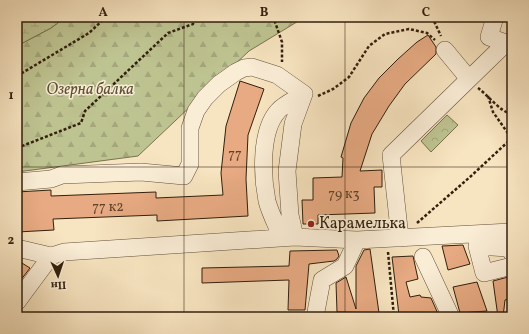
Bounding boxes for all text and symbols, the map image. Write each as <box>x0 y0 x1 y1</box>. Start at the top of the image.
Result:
text: A <box>98 4 108 22</box>
text: B <box>260 4 269 22</box>
text: C <box>422 4 430 22</box>
park label: Озерна балка <box>46 79 134 101</box>
text: 1 <box>8 87 14 105</box>
house number: 77 <box>228 145 242 164</box>
house number: 79 к3 <box>328 185 360 204</box>
house number: 77 к2 <box>92 198 124 217</box>
place label: Карамелька <box>319 213 406 235</box>
marker: Карамелька <box>306 219 316 229</box>
text: 2 <box>8 232 15 250</box>
north arrow <box>38 256 78 296</box>
text: Пн <box>50 277 67 292</box>

